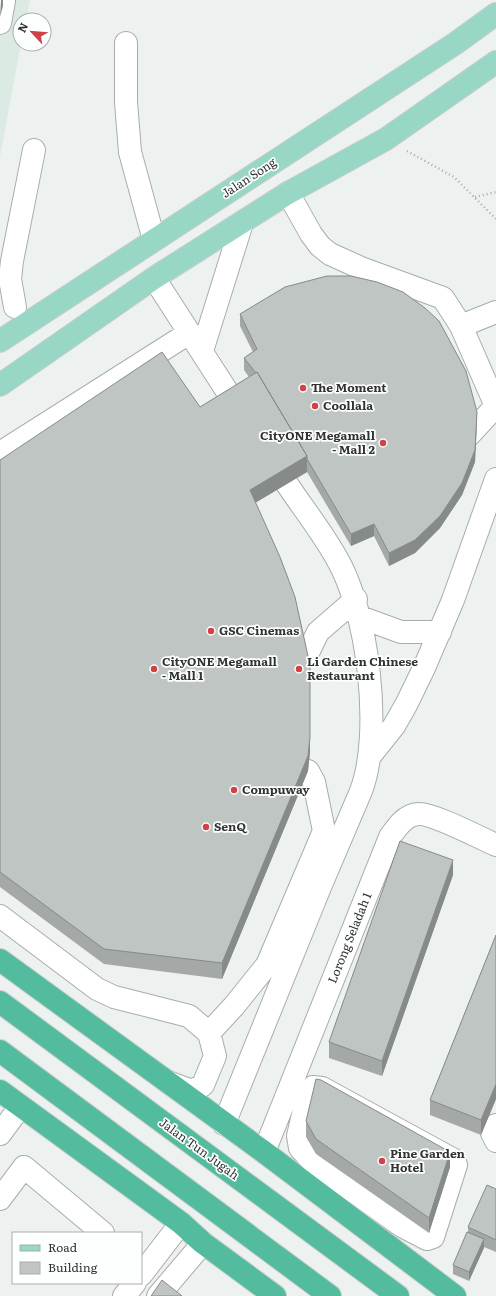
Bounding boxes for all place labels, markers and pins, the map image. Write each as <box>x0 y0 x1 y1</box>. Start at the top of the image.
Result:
place label: The Moment <box>311 378 387 396</box>
marker: The Moment <box>298 383 308 393</box>
place label: Coollala <box>323 396 373 414</box>
marker: Coollala <box>310 401 320 411</box>
place label: CityONE Megamall - Mall 2 <box>260 426 376 458</box>
marker: CityONE Megamall - Mall 2 <box>378 438 388 448</box>
place label: GSC Cinemas <box>219 621 299 639</box>
marker: GSC Cinemas <box>206 626 216 636</box>
place label: CityONE Megamall - Mall 1 <box>162 652 278 684</box>
place label: Li Garden Chinese Restaurant <box>307 652 418 684</box>
marker: CityONE Megamall - Mall 1 <box>149 664 159 674</box>
marker: Li Garden Chinese Restaurant <box>294 664 304 674</box>
place label: Compuway <box>242 780 310 798</box>
marker: Compuway <box>229 785 239 795</box>
place label: SenQ <box>214 817 247 835</box>
marker: SenQ <box>201 822 211 832</box>
place label: Pine Garden Hotel <box>390 1144 466 1176</box>
marker: Pine Garden Hotel <box>377 1156 387 1166</box>

